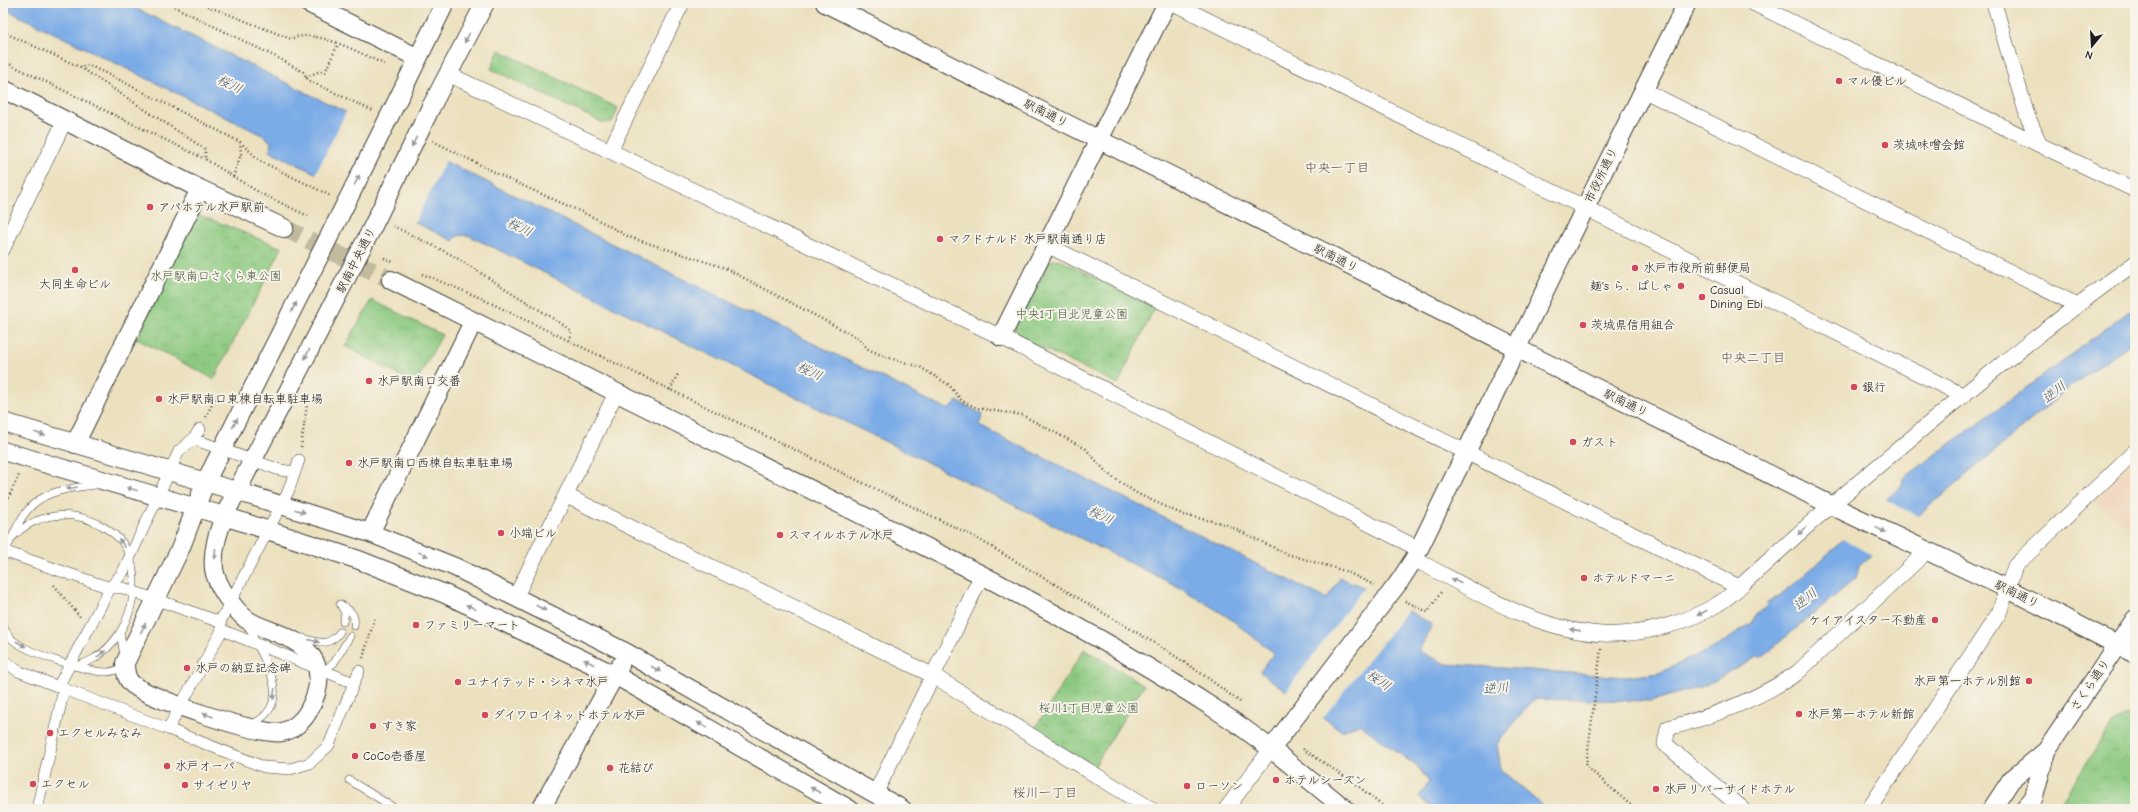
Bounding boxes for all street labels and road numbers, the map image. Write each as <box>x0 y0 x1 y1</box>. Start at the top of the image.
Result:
street label: 駅南通り <box>1021 96 1071 130</box>
street label: 市役所通り <box>1582 145 1620 205</box>
street label: 駅南中央通り <box>333 225 379 295</box>
street label: 駅南通り <box>1311 241 1361 275</box>
street label: 駅南通り <box>1601 386 1651 420</box>
street label: 駅南通り <box>1992 577 2042 611</box>
street label: さくら通り <box>2067 656 2113 714</box>

